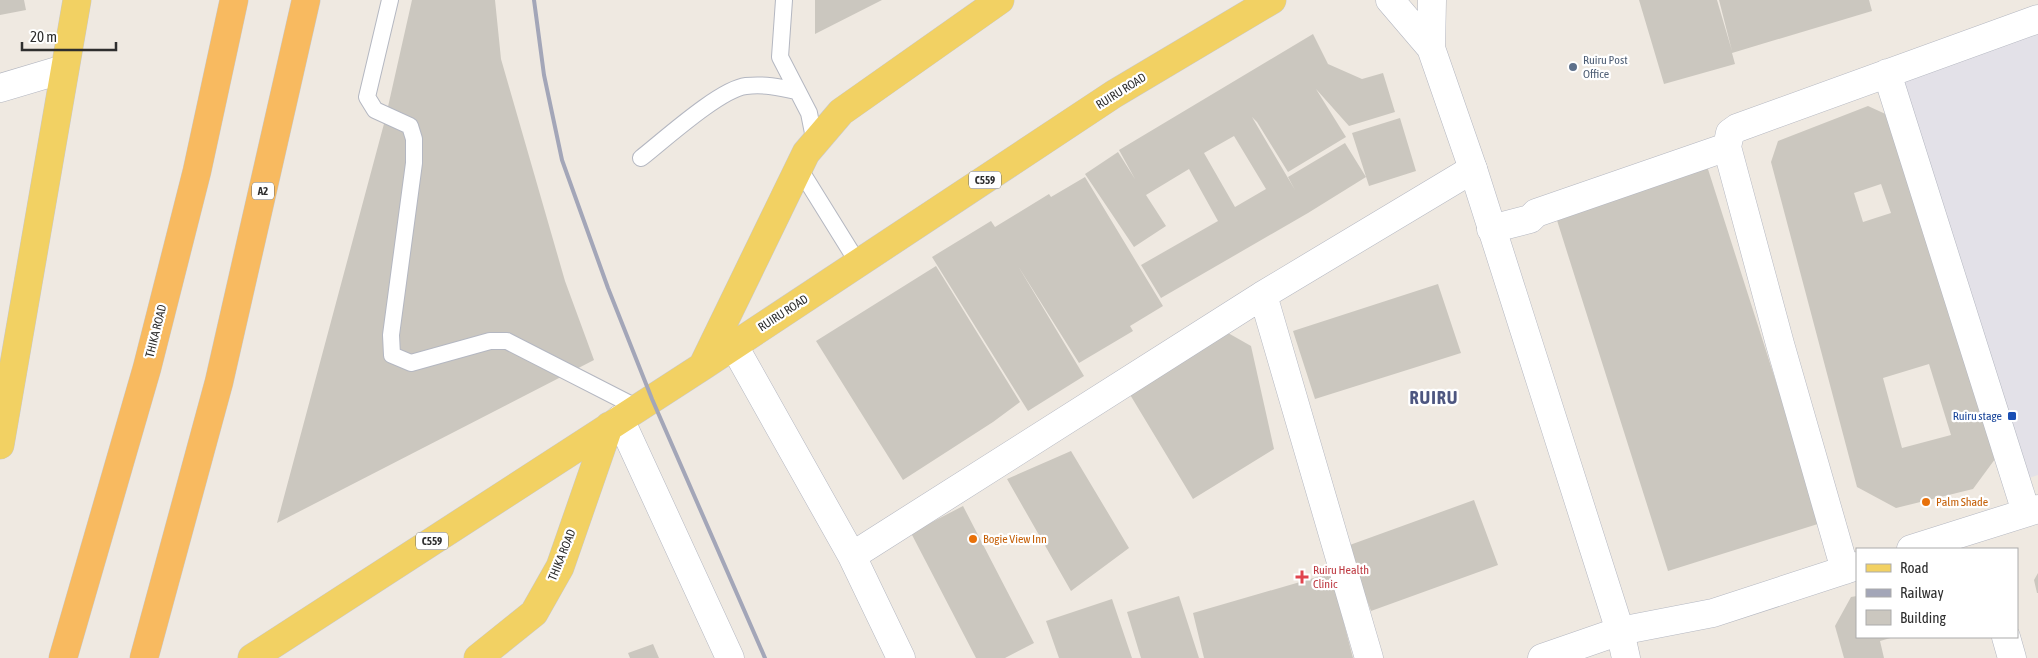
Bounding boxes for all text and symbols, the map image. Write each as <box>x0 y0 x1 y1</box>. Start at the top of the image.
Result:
scale bar <box>22 20 116 52</box>
text: 20 m <box>30 28 57 45</box>
place label: Ruiru Post Office <box>1583 53 1628 81</box>
marker: Ruiru Post Office <box>1567 61 1579 73</box>
street label: RUIRU ROAD <box>1093 70 1149 112</box>
road number: C559 <box>969 172 1001 188</box>
road number: A2 <box>252 182 274 200</box>
street label: RUIRU ROAD <box>756 292 811 334</box>
street label: THIKA ROAD <box>143 303 169 359</box>
district label: RUIRU <box>1410 387 1458 408</box>
place label: Ruiru stage <box>1953 409 2002 423</box>
marker: Ruiru stage <box>2006 410 2018 422</box>
place label: Palm Shade <box>1936 495 1988 509</box>
marker: Palm Shade <box>1920 496 1932 508</box>
street label: THIKA ROAD <box>545 527 579 583</box>
road number: C559 <box>416 532 448 550</box>
place label: Bogie View Inn <box>983 532 1047 546</box>
marker: Bogie View Inn <box>967 533 979 545</box>
legend <box>1856 548 2018 638</box>
text: Road <box>1900 559 1929 576</box>
place label: Ruiru Health Clinic <box>1313 563 1369 591</box>
marker: Ruiru Health Clinic <box>1295 570 1309 584</box>
text: Railway <box>1900 584 1944 601</box>
text: Building <box>1900 609 1946 626</box>

